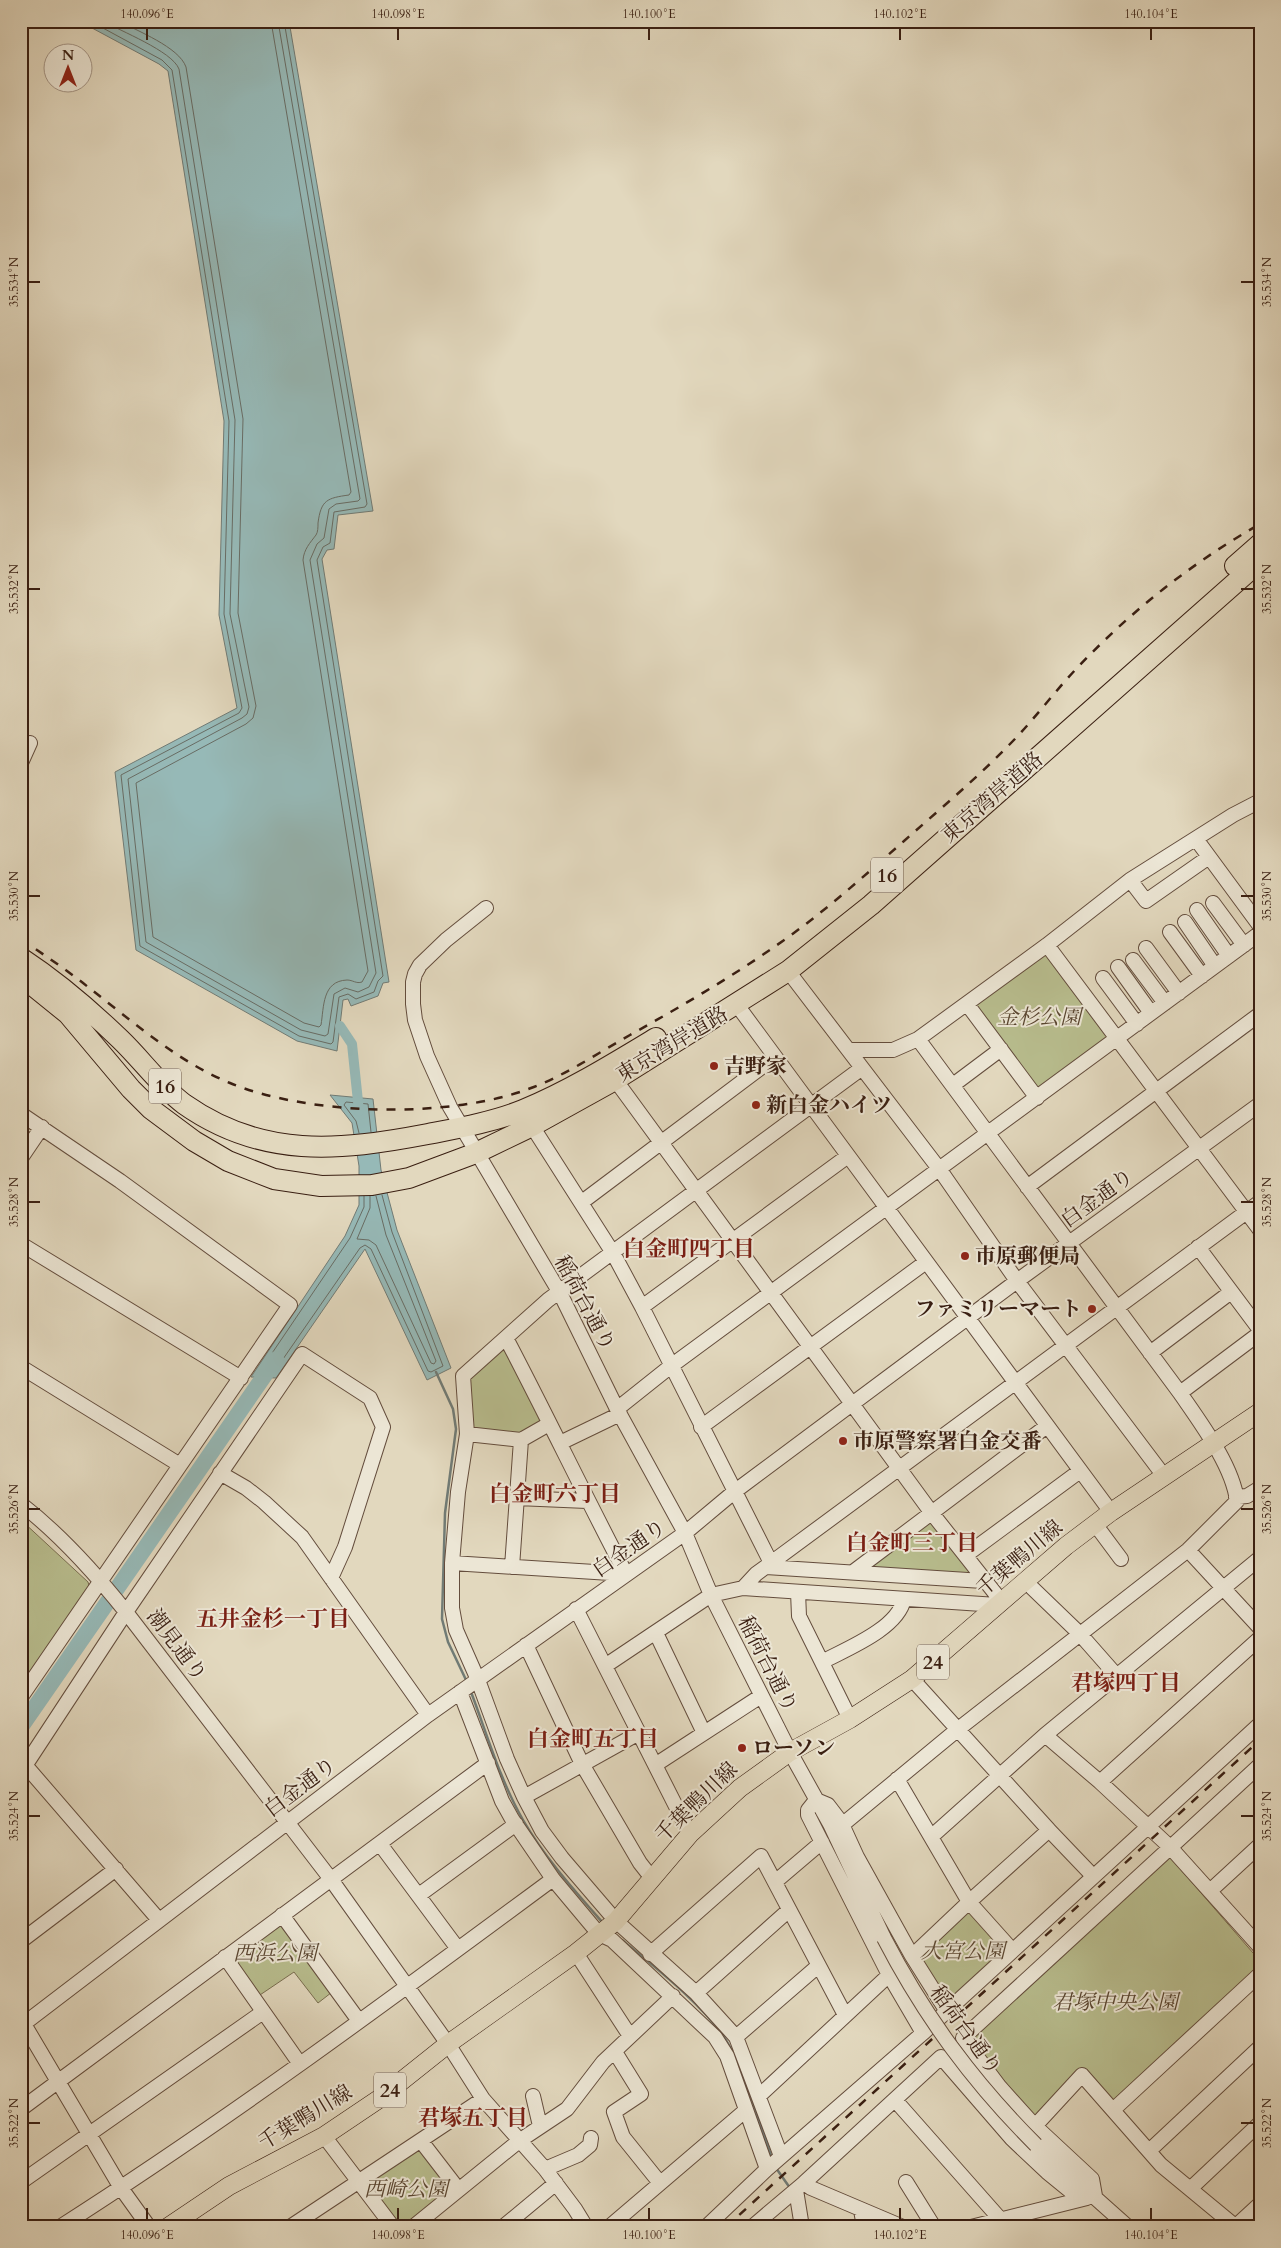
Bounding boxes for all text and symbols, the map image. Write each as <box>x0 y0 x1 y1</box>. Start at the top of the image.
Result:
text: 140.096°E <box>120 6 174 22</box>
text: 140.098°E <box>371 6 425 22</box>
text: 140.100°E <box>622 6 676 22</box>
text: 140.102°E <box>873 6 927 22</box>
text: 140.104°E <box>1124 6 1178 22</box>
north arrow <box>42 42 92 92</box>
text: N <box>62 46 74 65</box>
text: 35.534°N <box>6 256 22 307</box>
text: 35.534°N <box>1259 256 1275 307</box>
text: 35.532°N <box>6 563 22 614</box>
text: 35.532°N <box>1259 563 1275 614</box>
street label: 東京湾岸道路 <box>935 745 1049 850</box>
road number: 16 <box>871 858 903 892</box>
text: 35.530°N <box>6 870 22 921</box>
text: 35.530°N <box>1259 870 1275 921</box>
street label: 東京湾岸道路 <box>611 1000 734 1089</box>
park label: 金杉公園 <box>997 1003 1084 1032</box>
place label: 吉野家 <box>724 1052 787 1081</box>
marker: 吉野家 <box>708 1060 720 1072</box>
road number: 16 <box>149 1068 181 1104</box>
place label: 新白金ハイツ <box>766 1091 892 1120</box>
marker: 新白金ハイツ <box>750 1099 762 1111</box>
street label: 白金通り <box>1055 1162 1140 1235</box>
text: 35.528°N <box>6 1176 22 1227</box>
text: 35.528°N <box>1259 1176 1275 1227</box>
district label: 白金町四丁目 <box>623 1234 755 1264</box>
place label: 市原郵便局 <box>975 1242 1080 1271</box>
street label: 稲荷台通り <box>547 1250 622 1356</box>
marker: 市原郵便局 <box>959 1250 971 1262</box>
place label: ファミリーマート <box>914 1295 1082 1324</box>
marker: ファミリーマート <box>1086 1303 1098 1315</box>
place label: 市原警察署白金交番 <box>853 1427 1042 1456</box>
marker: 市原警察署白金交番 <box>837 1435 849 1447</box>
district label: 白金町六丁目 <box>489 1479 621 1509</box>
text: 35.526°N <box>6 1483 22 1534</box>
text: 35.526°N <box>1259 1483 1275 1534</box>
street label: 白金通り <box>587 1512 672 1584</box>
street label: 千葉鴨川線 <box>970 1514 1069 1603</box>
district label: 白金町三丁目 <box>846 1528 978 1558</box>
street label: 潮見通り <box>140 1603 213 1688</box>
district label: 五井金杉一丁目 <box>196 1604 350 1634</box>
street label: 稲荷台通り <box>731 1611 804 1718</box>
road number: 24 <box>917 1644 949 1680</box>
district label: 君塚四丁目 <box>1071 1668 1181 1698</box>
district label: 白金町五丁目 <box>527 1724 659 1754</box>
place label: ローソン <box>752 1734 835 1763</box>
marker: ローソン <box>736 1742 748 1754</box>
street label: 白金通り <box>258 1751 343 1824</box>
street label: 千葉鴨川線 <box>649 1755 744 1849</box>
text: 35.524°N <box>6 1790 22 1841</box>
text: 35.524°N <box>1259 1790 1275 1841</box>
park label: 大宮公園 <box>921 1937 1008 1966</box>
park label: 西浜公園 <box>233 1939 320 1968</box>
street label: 稲荷台通り <box>923 1979 1008 2081</box>
park label: 君塚中央公園 <box>1052 1988 1181 2017</box>
road number: 24 <box>374 2072 406 2108</box>
street label: 千葉鴨川線 <box>253 2078 358 2157</box>
text: 35.522°N <box>6 2097 22 2148</box>
text: 35.522°N <box>1259 2097 1275 2148</box>
district label: 君塚五丁目 <box>418 2103 528 2133</box>
park label: 西崎公園 <box>364 2175 451 2204</box>
text: 140.096°E <box>120 2227 174 2243</box>
text: 140.098°E <box>371 2227 425 2243</box>
text: 140.100°E <box>622 2227 676 2243</box>
text: 140.102°E <box>873 2227 927 2243</box>
text: 140.104°E <box>1124 2227 1178 2243</box>

